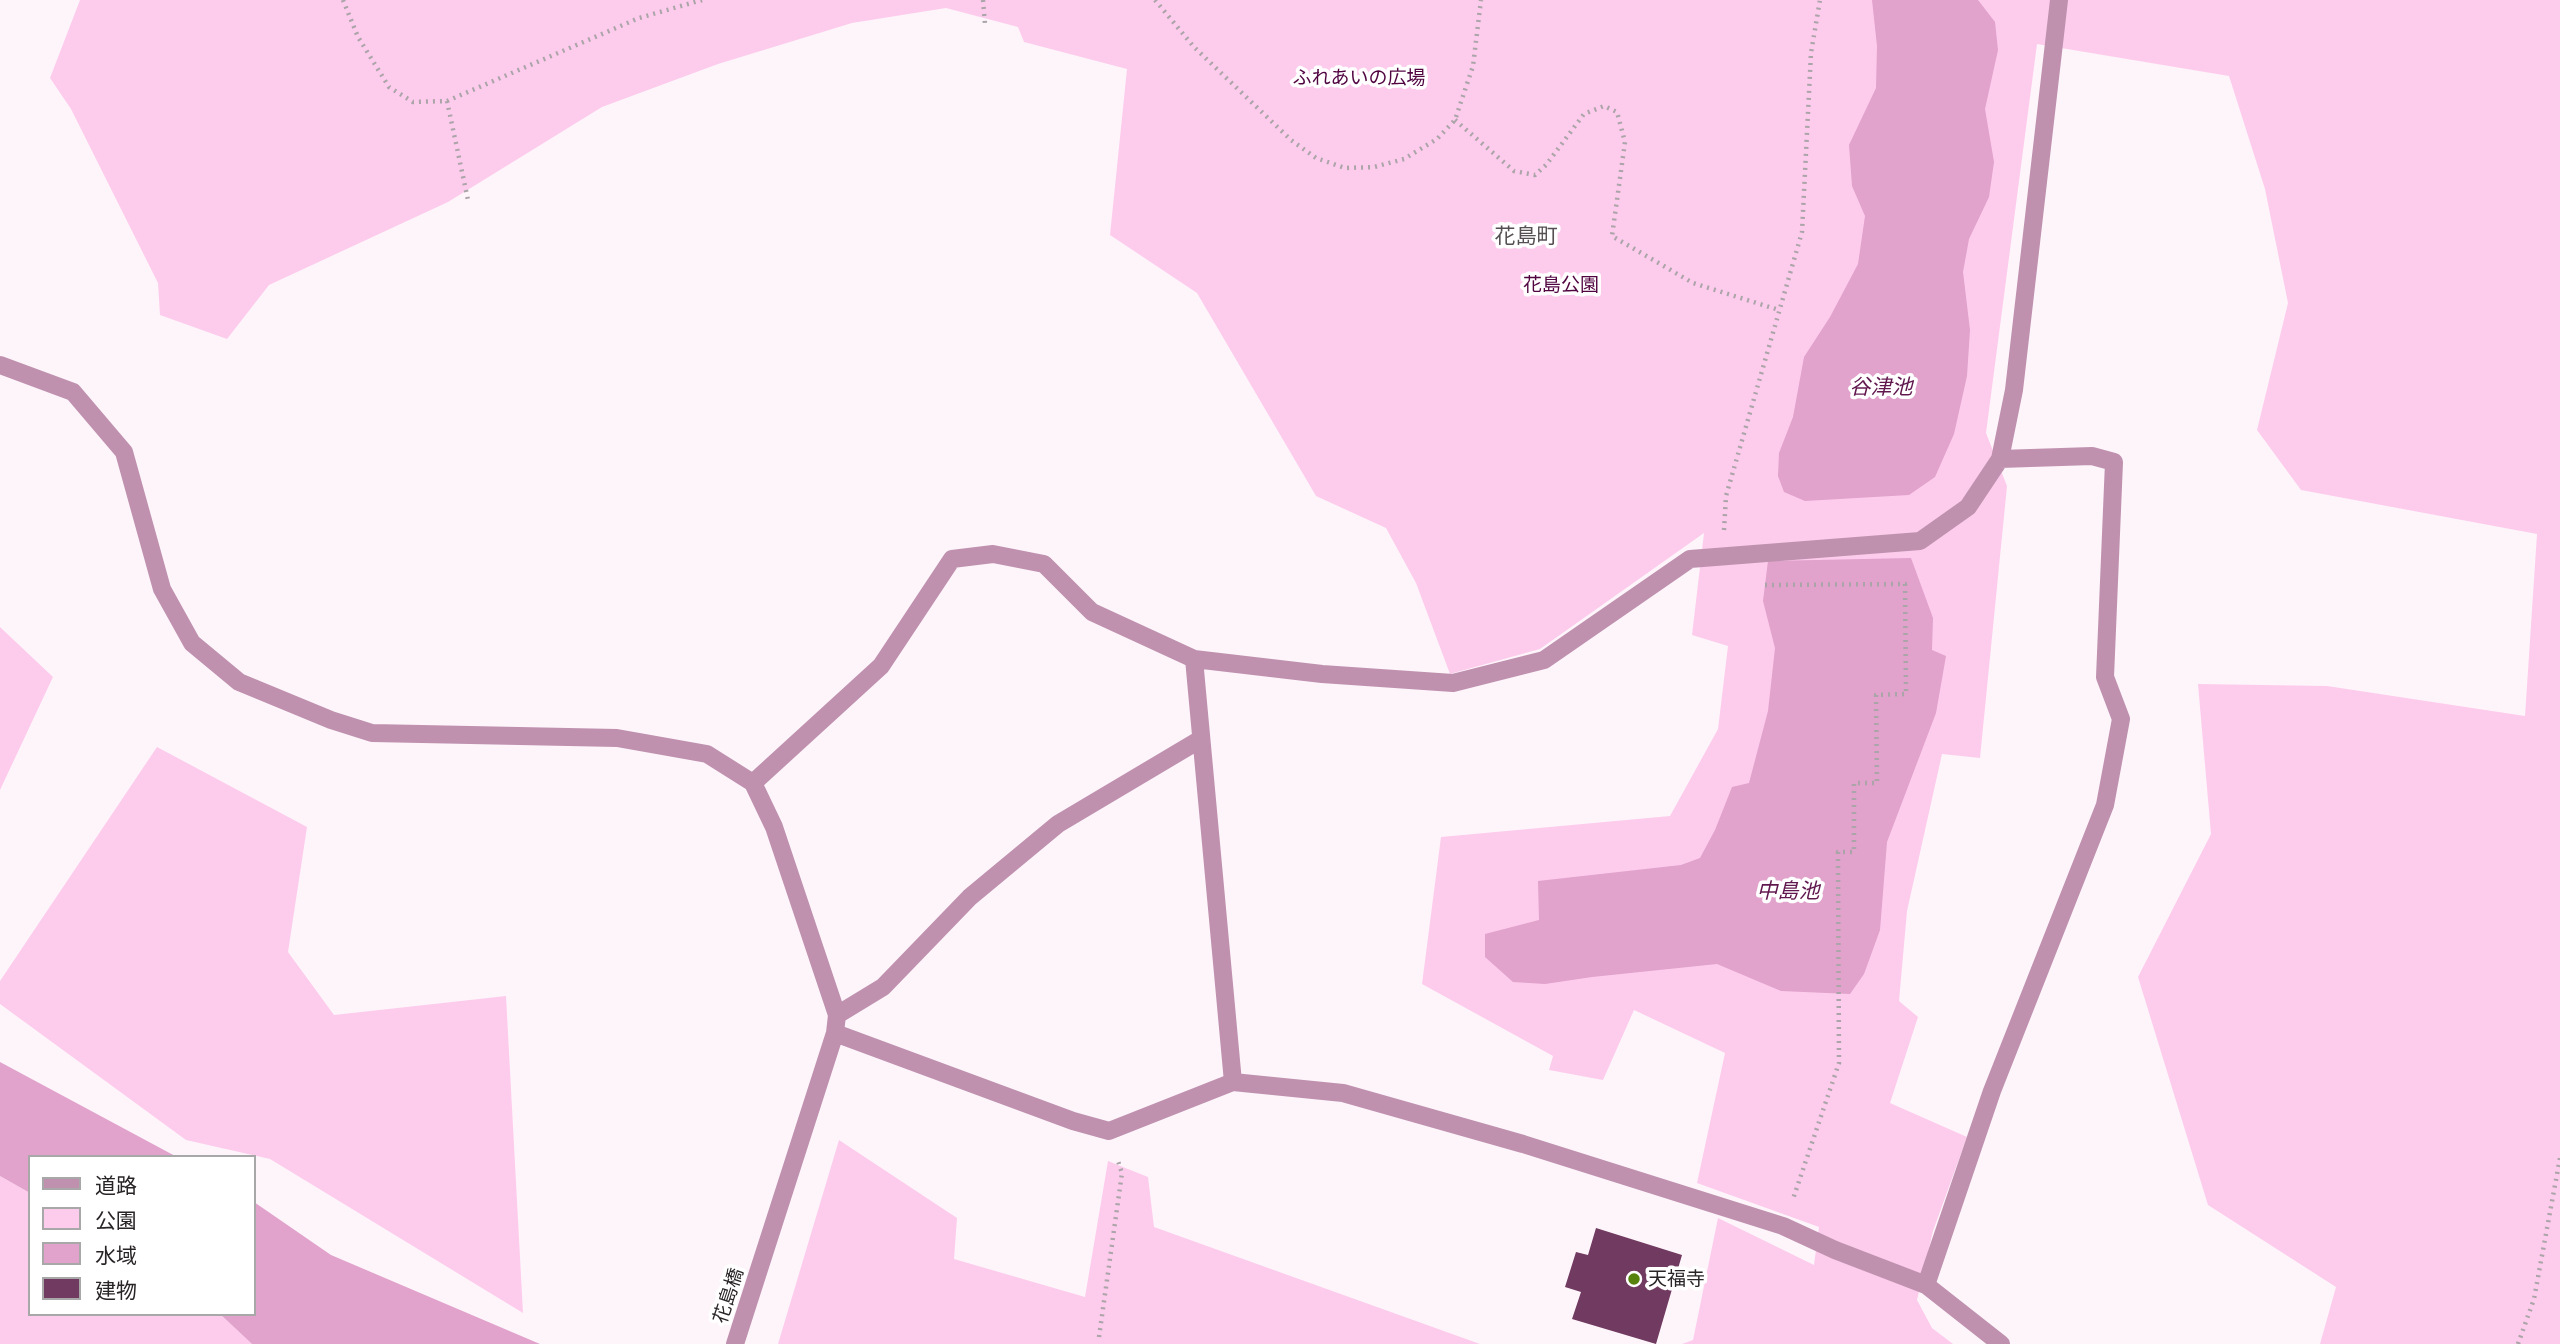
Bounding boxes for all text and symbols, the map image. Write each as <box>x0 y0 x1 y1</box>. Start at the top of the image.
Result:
park label: ふれあいの広場 <box>1293 67 1425 89</box>
district label: 花島町 <box>1495 224 1557 250</box>
park label: 花島公園 <box>1523 274 1599 296</box>
water label: 谷津池 <box>1850 375 1912 401</box>
water label: 中島池 <box>1757 879 1819 905</box>
legend <box>28 1155 256 1316</box>
text: 道路 <box>95 1173 137 1198</box>
text: 公園 <box>95 1208 137 1233</box>
text: 水域 <box>95 1243 137 1268</box>
street label: 花島橋 <box>709 1265 749 1327</box>
place label: 天福寺 <box>1648 1268 1705 1290</box>
marker: 天福寺 <box>1626 1271 1642 1287</box>
text: 建物 <box>95 1278 137 1303</box>

